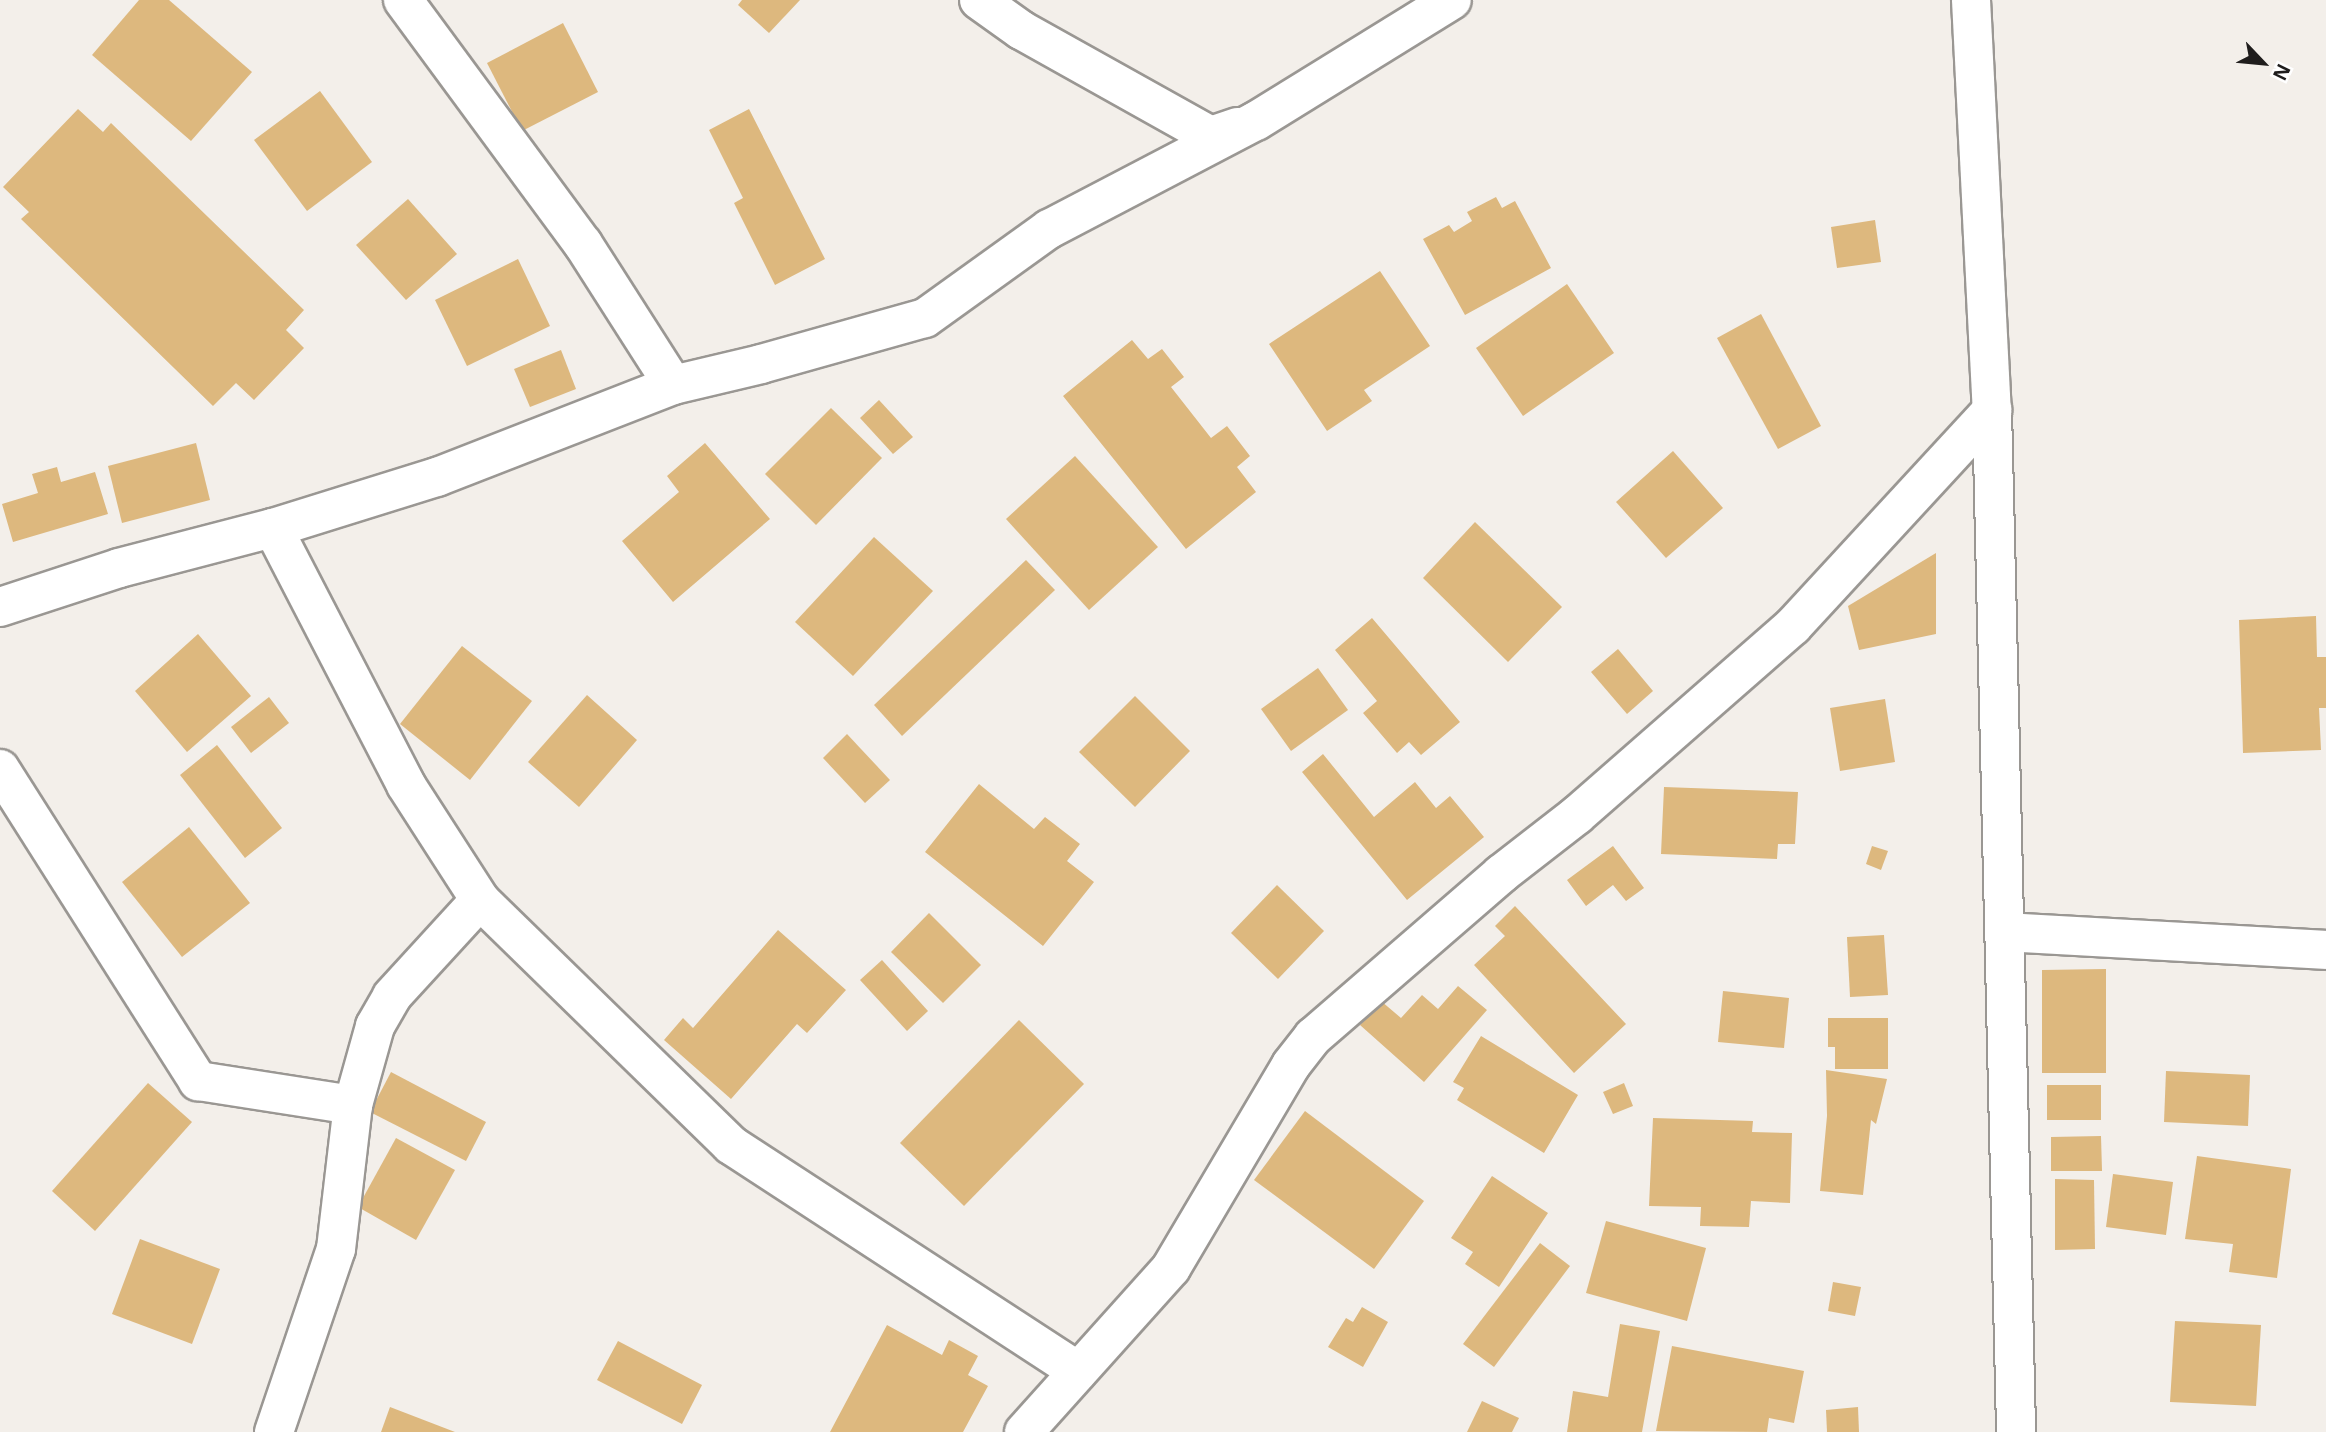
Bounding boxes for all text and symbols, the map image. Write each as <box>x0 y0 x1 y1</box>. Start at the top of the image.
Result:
north arrow <box>2228 28 2298 98</box>
text: N <box>2267 60 2297 85</box>

